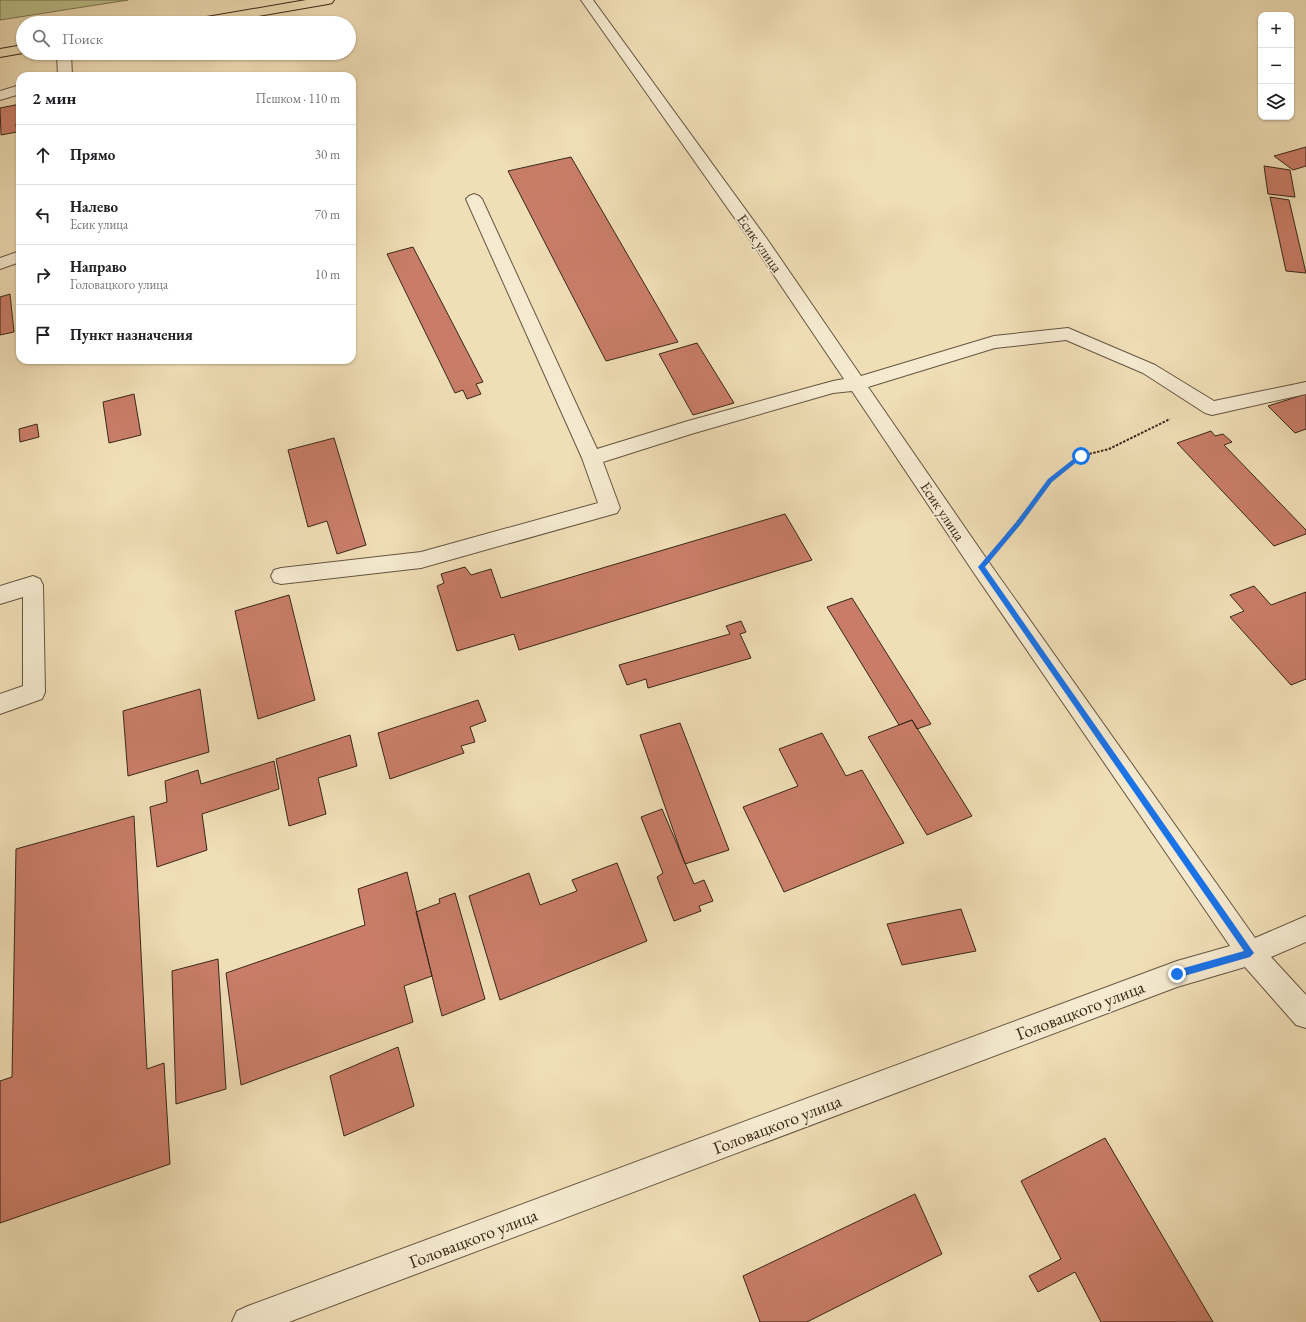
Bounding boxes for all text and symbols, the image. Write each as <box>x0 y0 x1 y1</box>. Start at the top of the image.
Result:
map controls <box>1258 12 1294 120</box>
button: + <box>1258 12 1294 48</box>
search box <box>16 16 356 60</box>
icon: search <box>30 27 52 49</box>
text: Поиск <box>62 29 103 48</box>
button: − <box>1258 48 1294 84</box>
button: layers <box>1258 84 1294 120</box>
text: 2 мин <box>32 87 76 109</box>
text: Пешком · 110 m <box>256 90 340 107</box>
icon: ahead <box>32 144 54 166</box>
text: Прямо <box>70 145 115 164</box>
text: 30 m <box>315 146 340 163</box>
text: Налево <box>70 197 118 216</box>
icon: left <box>32 204 54 226</box>
text: 70 m <box>315 206 340 223</box>
street label: Есик улица <box>733 210 787 276</box>
text: Есик улица <box>70 216 128 233</box>
text: Направо <box>70 257 127 276</box>
icon: right <box>32 264 54 286</box>
text: 10 m <box>315 266 340 283</box>
text: Головацкого улица <box>70 276 168 293</box>
icon: arrive <box>32 324 54 346</box>
text: Пункт назначения <box>70 325 193 344</box>
route start <box>1072 447 1090 465</box>
street label: Есик улица <box>916 478 970 544</box>
route end <box>1168 965 1186 983</box>
street label: Головацкого улица <box>1012 975 1148 1045</box>
street label: Головацкого улица <box>709 1089 845 1159</box>
street label: Головацкого улица <box>405 1203 541 1273</box>

